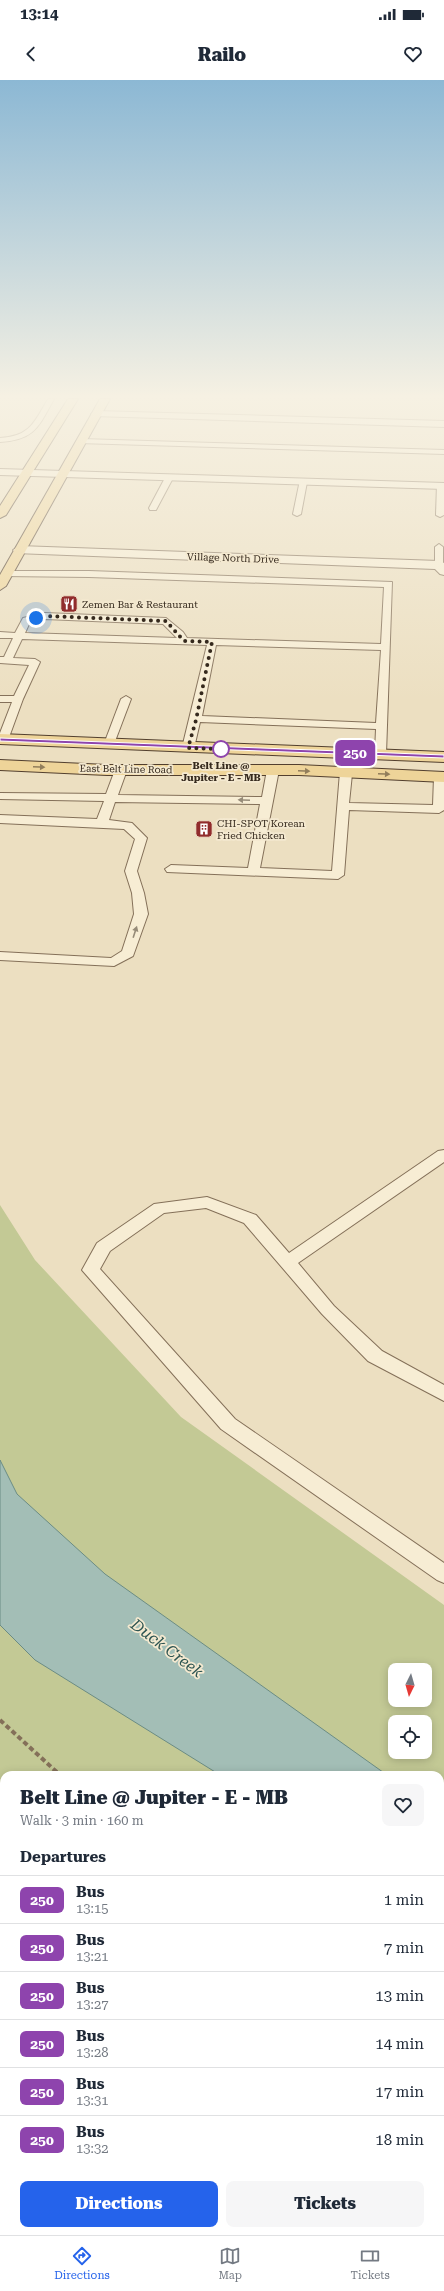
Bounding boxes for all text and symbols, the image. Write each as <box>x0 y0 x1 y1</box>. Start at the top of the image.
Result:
text: 13:14 <box>20 5 58 23</box>
icon: back <box>20 43 42 65</box>
icon: heart <box>402 43 424 65</box>
text: Railo <box>198 44 246 65</box>
street label: Village North Drive <box>187 551 280 565</box>
restaurant icon: Zemen Bar & Restaurant <box>59 594 79 614</box>
place label: Zemen Bar & Restaurant <box>82 599 198 610</box>
your location <box>26 608 46 628</box>
marker: Belt Line @ Jupiter - E - MB <box>212 740 230 758</box>
line badge: 250 <box>332 740 378 766</box>
text: 250 <box>343 745 367 761</box>
place label: Belt Line @ Jupiter - E - MB <box>181 760 261 783</box>
street label: East Belt Line Road <box>80 763 173 775</box>
one-way arrow <box>33 764 46 770</box>
one-way arrow <box>298 767 310 774</box>
one-way arrow <box>378 771 391 777</box>
one-way arrow <box>237 797 250 803</box>
place label: CHI-SPOT Korean Fried Chicken <box>217 818 306 841</box>
building icon: CHI-SPOT Korean Fried Chicken <box>194 819 214 839</box>
one-way arrow <box>133 925 139 937</box>
water label: Duck Creek <box>126 1614 207 1682</box>
north arrow <box>388 1663 432 1707</box>
map controls <box>388 1663 432 1759</box>
button: locate <box>388 1715 432 1759</box>
button: heart <box>382 1784 424 1826</box>
text: Belt Line @ Jupiter - E - MB <box>20 1786 288 1809</box>
text: Walk · 3 min · 160 m <box>20 1813 144 1828</box>
text: Departures <box>20 1848 106 1866</box>
text: Bus <box>76 1883 104 1901</box>
text: 1 min <box>384 1891 424 1909</box>
text: 250 <box>30 1892 54 1908</box>
text: 13:15 <box>76 1901 108 1916</box>
text: Bus <box>76 1931 104 1949</box>
text: 7 min <box>384 1939 424 1957</box>
text: 250 <box>30 1940 54 1956</box>
text: 13:21 <box>76 1949 108 1964</box>
text: Bus <box>76 1979 104 1997</box>
text: 13 min <box>375 1987 424 2005</box>
text: 250 <box>30 1988 54 2004</box>
text: 13:27 <box>76 1997 108 2012</box>
text: Bus <box>76 2027 104 2045</box>
text: 14 min <box>375 2035 424 2053</box>
text: 250 <box>30 2036 54 2052</box>
text: 13:28 <box>76 2045 108 2060</box>
text: Bus <box>76 2075 104 2093</box>
text: 17 min <box>375 2083 424 2101</box>
text: 250 <box>30 2084 54 2100</box>
text: 13:31 <box>76 2093 108 2108</box>
text: Bus <box>76 2123 104 2141</box>
text: 18 min <box>375 2131 424 2149</box>
text: 250 <box>30 2132 54 2148</box>
text: 13:32 <box>76 2141 108 2156</box>
button: Directions <box>20 2181 218 2227</box>
button: Tickets <box>226 2181 424 2227</box>
tab: Directions <box>54 2245 110 2282</box>
tab: Map <box>218 2245 242 2282</box>
tab: Tickets <box>351 2245 390 2282</box>

